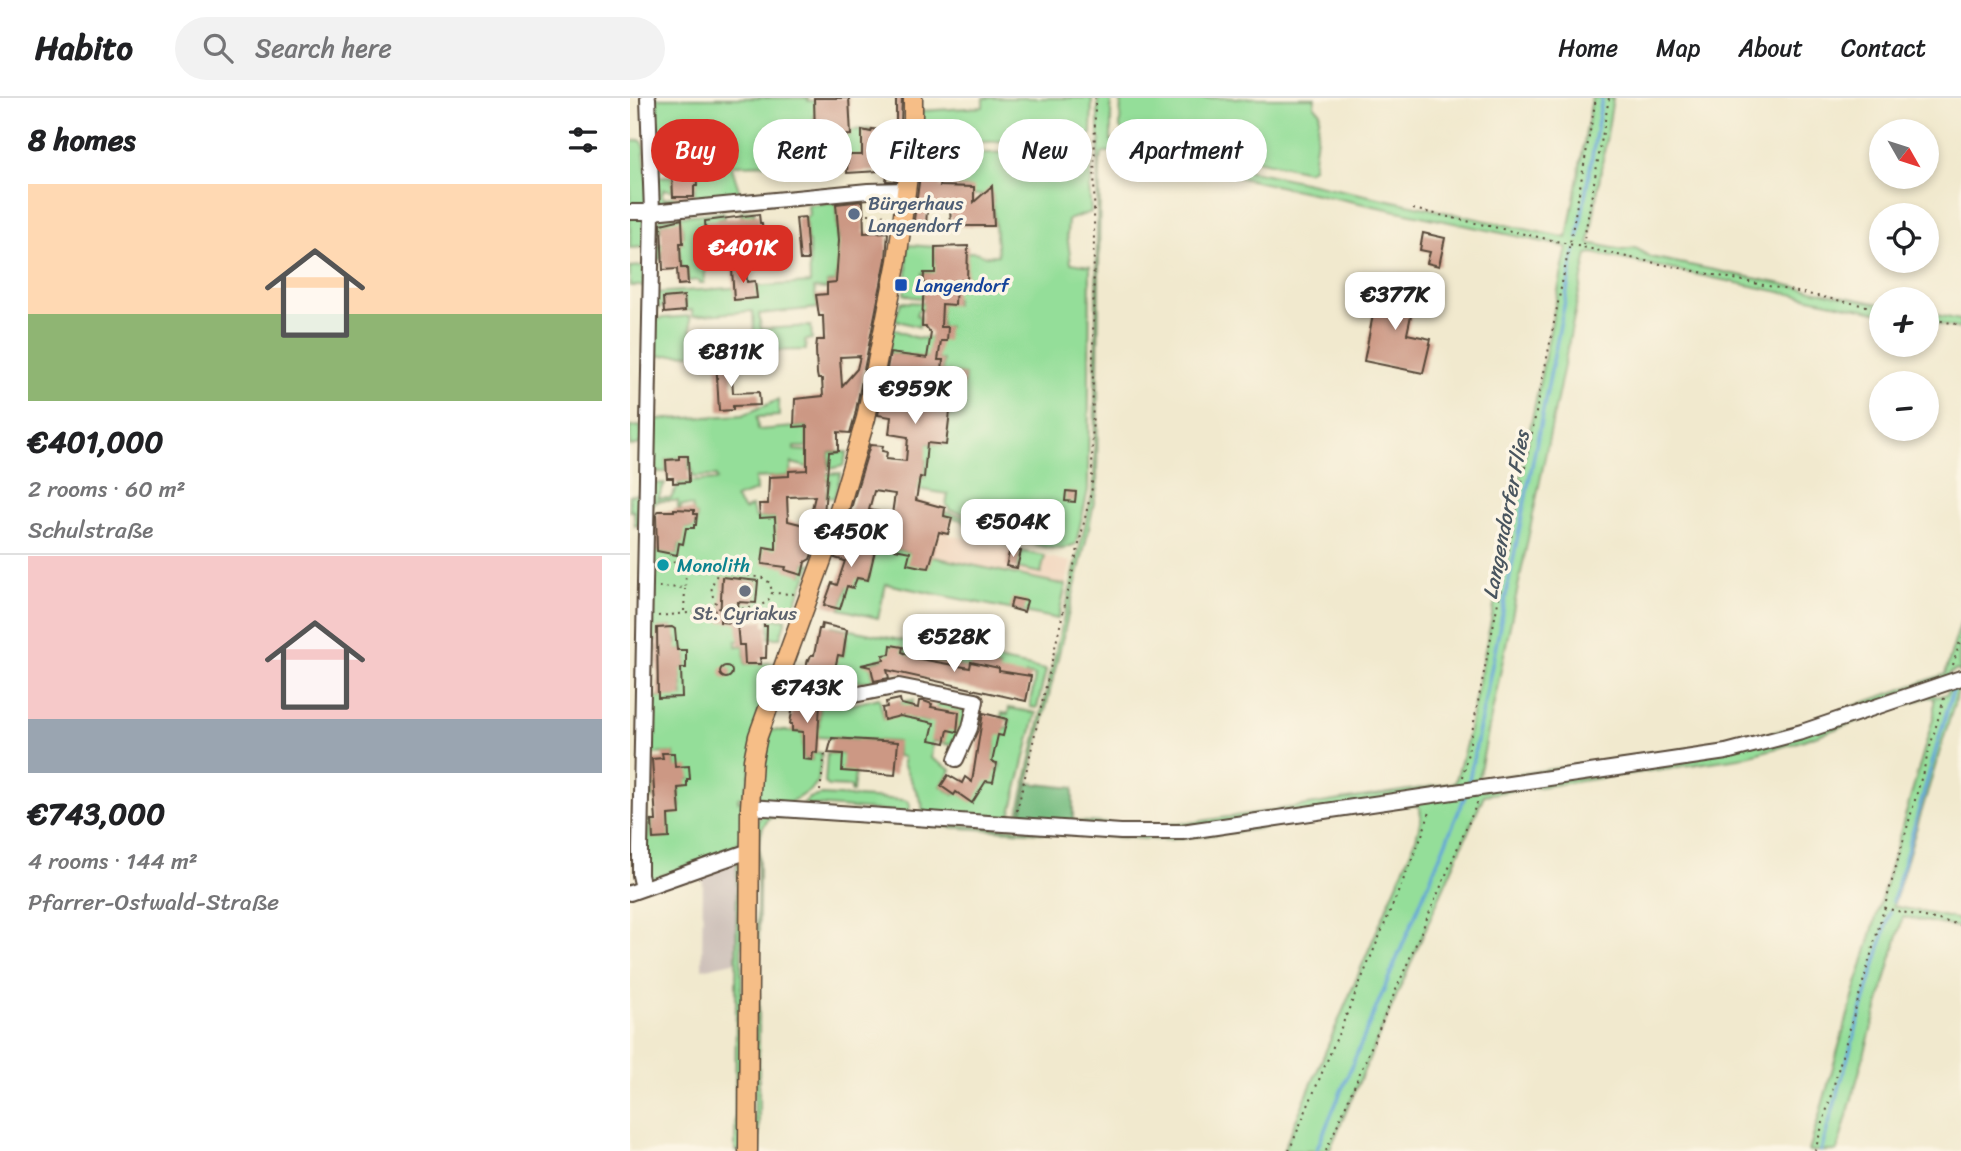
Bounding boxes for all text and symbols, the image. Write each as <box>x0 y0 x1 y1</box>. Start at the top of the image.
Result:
search box <box>175 17 665 80</box>
text: Habito <box>35 19 133 77</box>
text: Search here <box>255 25 392 71</box>
text: Home <box>1558 27 1618 69</box>
text: Map <box>1656 27 1700 69</box>
text: About <box>1738 27 1803 69</box>
text: Contact <box>1841 27 1926 69</box>
icon: search <box>199 29 237 67</box>
text: 8 homes <box>28 113 136 167</box>
chip: Buy <box>651 119 739 182</box>
chip: Rent <box>753 119 852 182</box>
chip: Filters <box>866 119 984 182</box>
chip: New <box>998 119 1092 182</box>
chip: Apartment <box>1106 119 1267 182</box>
north arrow <box>1869 119 1939 189</box>
map controls <box>1869 119 1939 441</box>
icon: filters <box>564 121 602 159</box>
place label: Bürgerhaus Langendorf <box>868 187 964 242</box>
button: locate <box>1869 203 1939 273</box>
marker: Bürgerhaus Langendorf <box>846 206 862 222</box>
pin: €401K <box>694 226 792 285</box>
text: €401K <box>709 227 777 268</box>
icon: home <box>252 230 378 356</box>
place label: Langendorf <box>915 269 1010 302</box>
pin: €377K <box>1346 272 1444 332</box>
text: €377K <box>1361 274 1429 315</box>
marker: Langendorf <box>893 277 909 293</box>
button: + <box>1869 287 1939 357</box>
pin: €811K <box>682 330 780 389</box>
text: €811K <box>700 331 762 372</box>
pin: €959K <box>866 366 964 426</box>
text: €959K <box>879 368 951 409</box>
button: − <box>1869 371 1939 441</box>
text: €401,000 <box>28 415 163 469</box>
water label: Langendorfer Flies <box>1471 425 1541 602</box>
text: 2 rooms · 60 m² <box>28 469 186 510</box>
pin: €504K <box>964 500 1062 559</box>
text: €504K <box>977 501 1049 542</box>
text: Schulstraße <box>28 510 153 551</box>
pin: €450K <box>802 510 900 569</box>
text: €450K <box>815 511 887 552</box>
place label: Monolith <box>677 549 750 582</box>
marker: Monolith <box>655 557 671 573</box>
marker: St. Cyriakus <box>737 583 753 599</box>
place label: St. Cyriakus <box>693 597 797 630</box>
icon: home <box>252 602 378 728</box>
pin: €528K <box>905 614 1003 674</box>
text: €528K <box>919 616 989 657</box>
pin: €743K <box>758 666 856 725</box>
text: €743K <box>772 667 842 708</box>
text: €743,000 <box>28 787 165 841</box>
text: 4 rooms · 144 m² <box>28 841 198 882</box>
text: Pfarrer-Ostwald-Straße <box>28 882 279 923</box>

